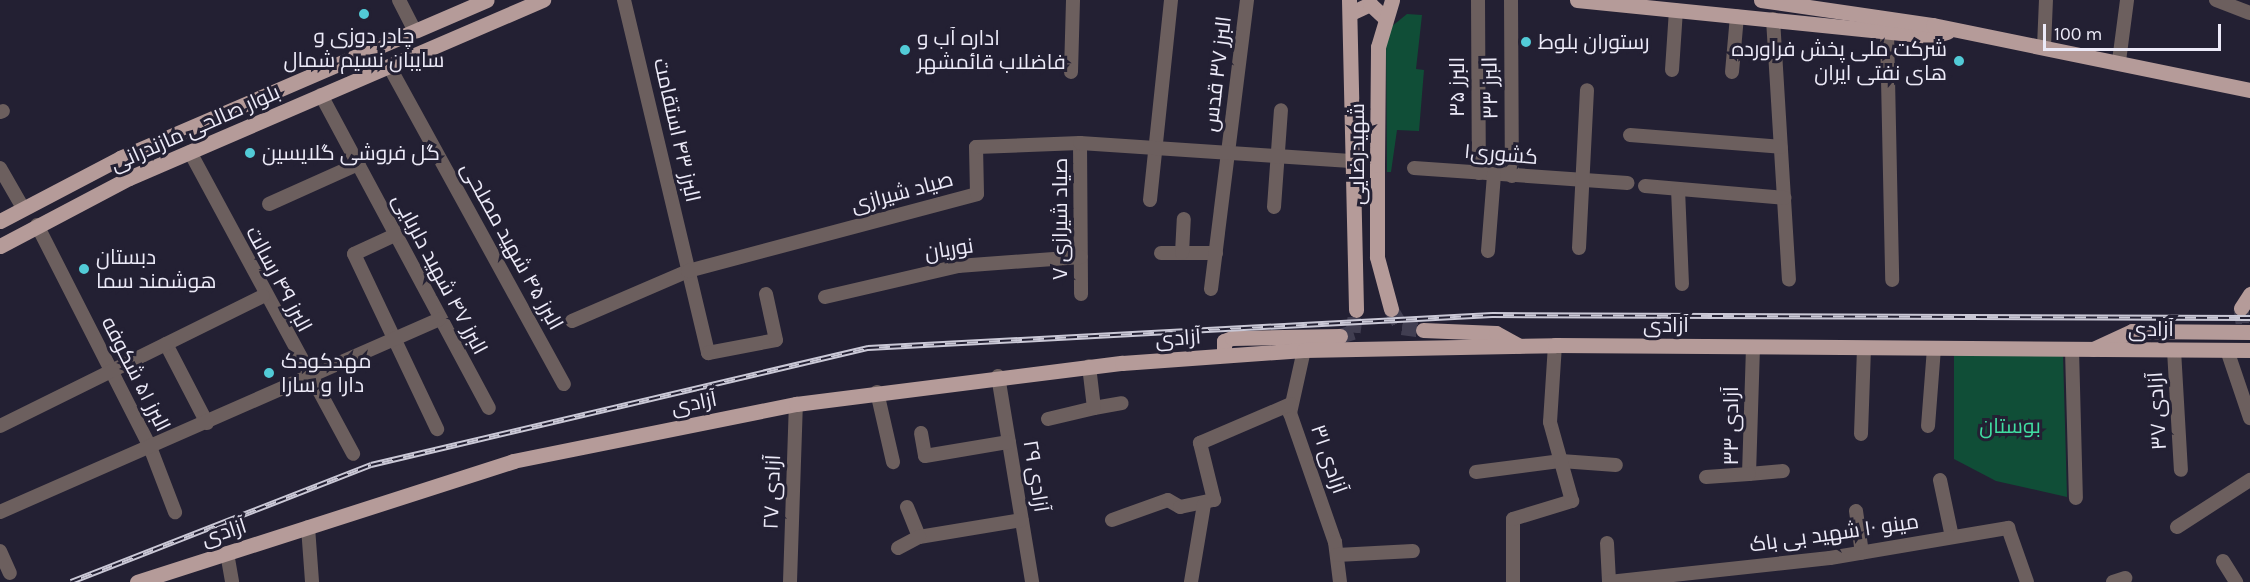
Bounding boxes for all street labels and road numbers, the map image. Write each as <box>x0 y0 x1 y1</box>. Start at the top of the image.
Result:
street label: البرز ۳۷ قدس <box>1197 15 1237 133</box>
street label: البرز ۴۳ استقامت <box>648 56 706 204</box>
street label: البرز ۳۳ <box>1477 56 1503 120</box>
street label: البرز ۳۵ <box>1444 57 1470 117</box>
street label: بلوار صالحی مازندرانی <box>106 79 284 177</box>
street label: شهیدرضایی <box>1344 103 1370 205</box>
street label: کشوری۱ <box>1463 138 1539 170</box>
street label: البرز ۴۵ شهید مصلحی <box>456 158 568 334</box>
street label: صیاد شیرازی ۷ <box>1047 158 1073 280</box>
street label: صیاد شیرازی <box>848 166 956 218</box>
street label: البرز ۴۷ شهید دلربایی <box>387 189 493 359</box>
street label: البرز ۴۹ رسالت <box>241 222 317 336</box>
street label: نوریان <box>923 233 975 265</box>
street label: البرز ۵۱ شکوفه <box>96 312 176 436</box>
street label: آزادی <box>1643 312 1689 338</box>
street label: آزادی <box>2128 316 2174 342</box>
street label: آزادی <box>1154 324 1202 352</box>
street label: آزادی ۳۷ <box>2142 371 2172 451</box>
street label: آزادی <box>669 386 719 420</box>
street label: آزادی ۳۳ <box>1718 386 1744 466</box>
street label: آزادی ۳۱ <box>1305 421 1353 497</box>
street label: آزادی ۲۹ <box>1018 438 1054 514</box>
street label: آزادی ۲۷ <box>758 454 786 530</box>
street label: مینو ۱۰ شهید بی باک <box>1748 509 1920 557</box>
street label: آزادی <box>198 513 250 551</box>

